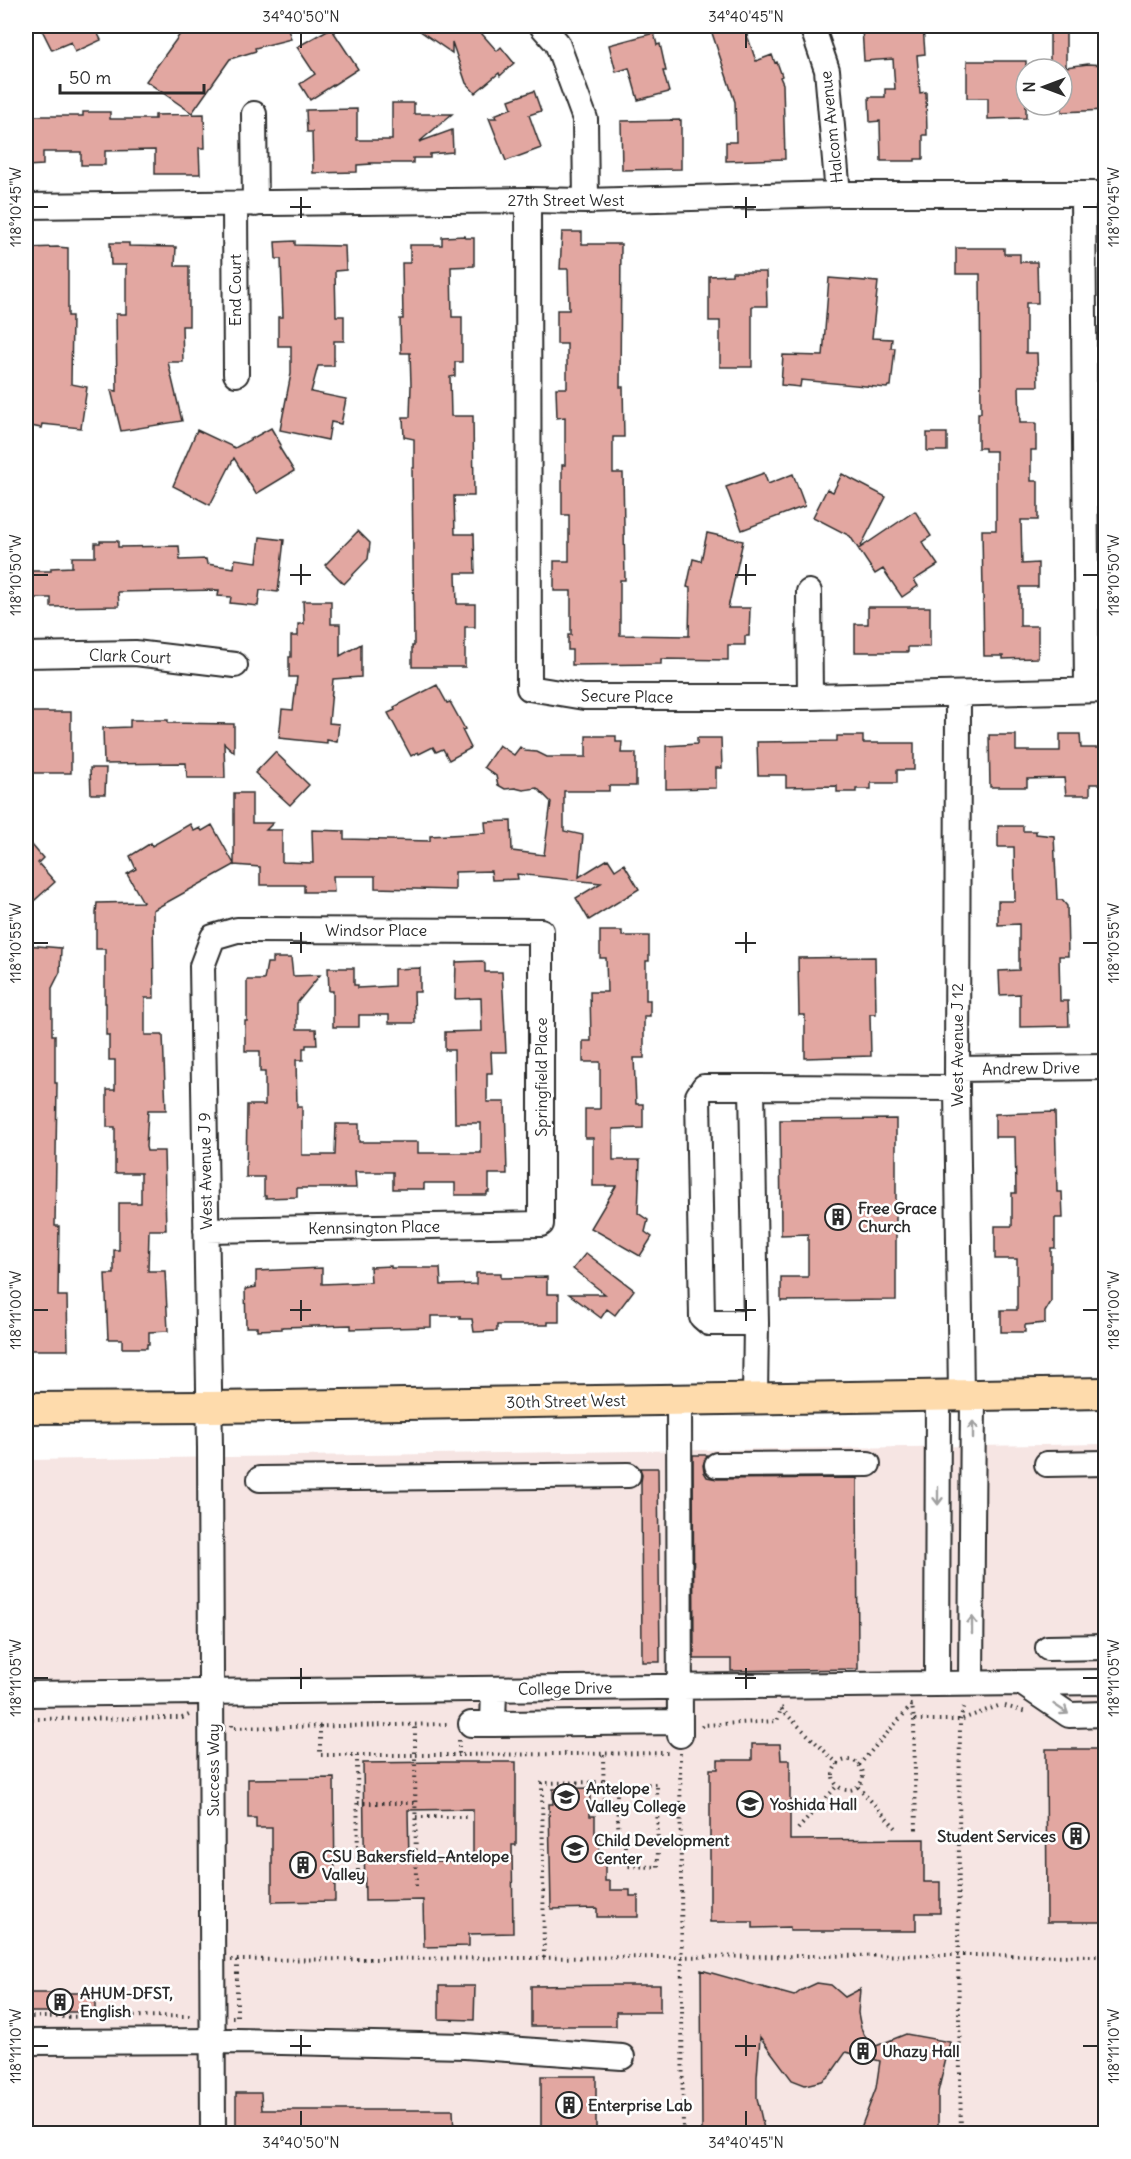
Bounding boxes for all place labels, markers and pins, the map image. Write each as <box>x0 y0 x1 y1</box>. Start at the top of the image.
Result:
place label: Free Grace Church <box>858 1198 937 1236</box>
building icon: Free Grace Church <box>823 1202 853 1232</box>
place label: Antelope Valley College <box>586 1778 686 1817</box>
school or university icon: Antelope Valley College <box>551 1782 581 1812</box>
school or university icon: Yoshida Hall <box>735 1789 765 1819</box>
place label: Yoshida Hall <box>769 1794 857 1814</box>
building icon: Student Services <box>1061 1821 1091 1851</box>
place label: Student Services <box>937 1826 1056 1846</box>
place label: Child Development Center <box>594 1830 730 1868</box>
school or university icon: Child Development Center <box>560 1834 590 1864</box>
place label: CSU Bakersfield–Antelope Valley <box>322 1846 509 1885</box>
building icon: CSU Bakersfield–Antelope Valley <box>288 1850 318 1880</box>
place label: AHUM-DFST, English <box>80 1983 173 2022</box>
building icon: AHUM-DFST, English <box>45 1987 75 2017</box>
building icon: Uhazy Hall <box>848 2036 878 2066</box>
place label: Uhazy Hall <box>882 2041 960 2062</box>
building icon: Enterprise Lab <box>554 2090 584 2120</box>
place label: Enterprise Lab <box>588 2095 692 2116</box>

